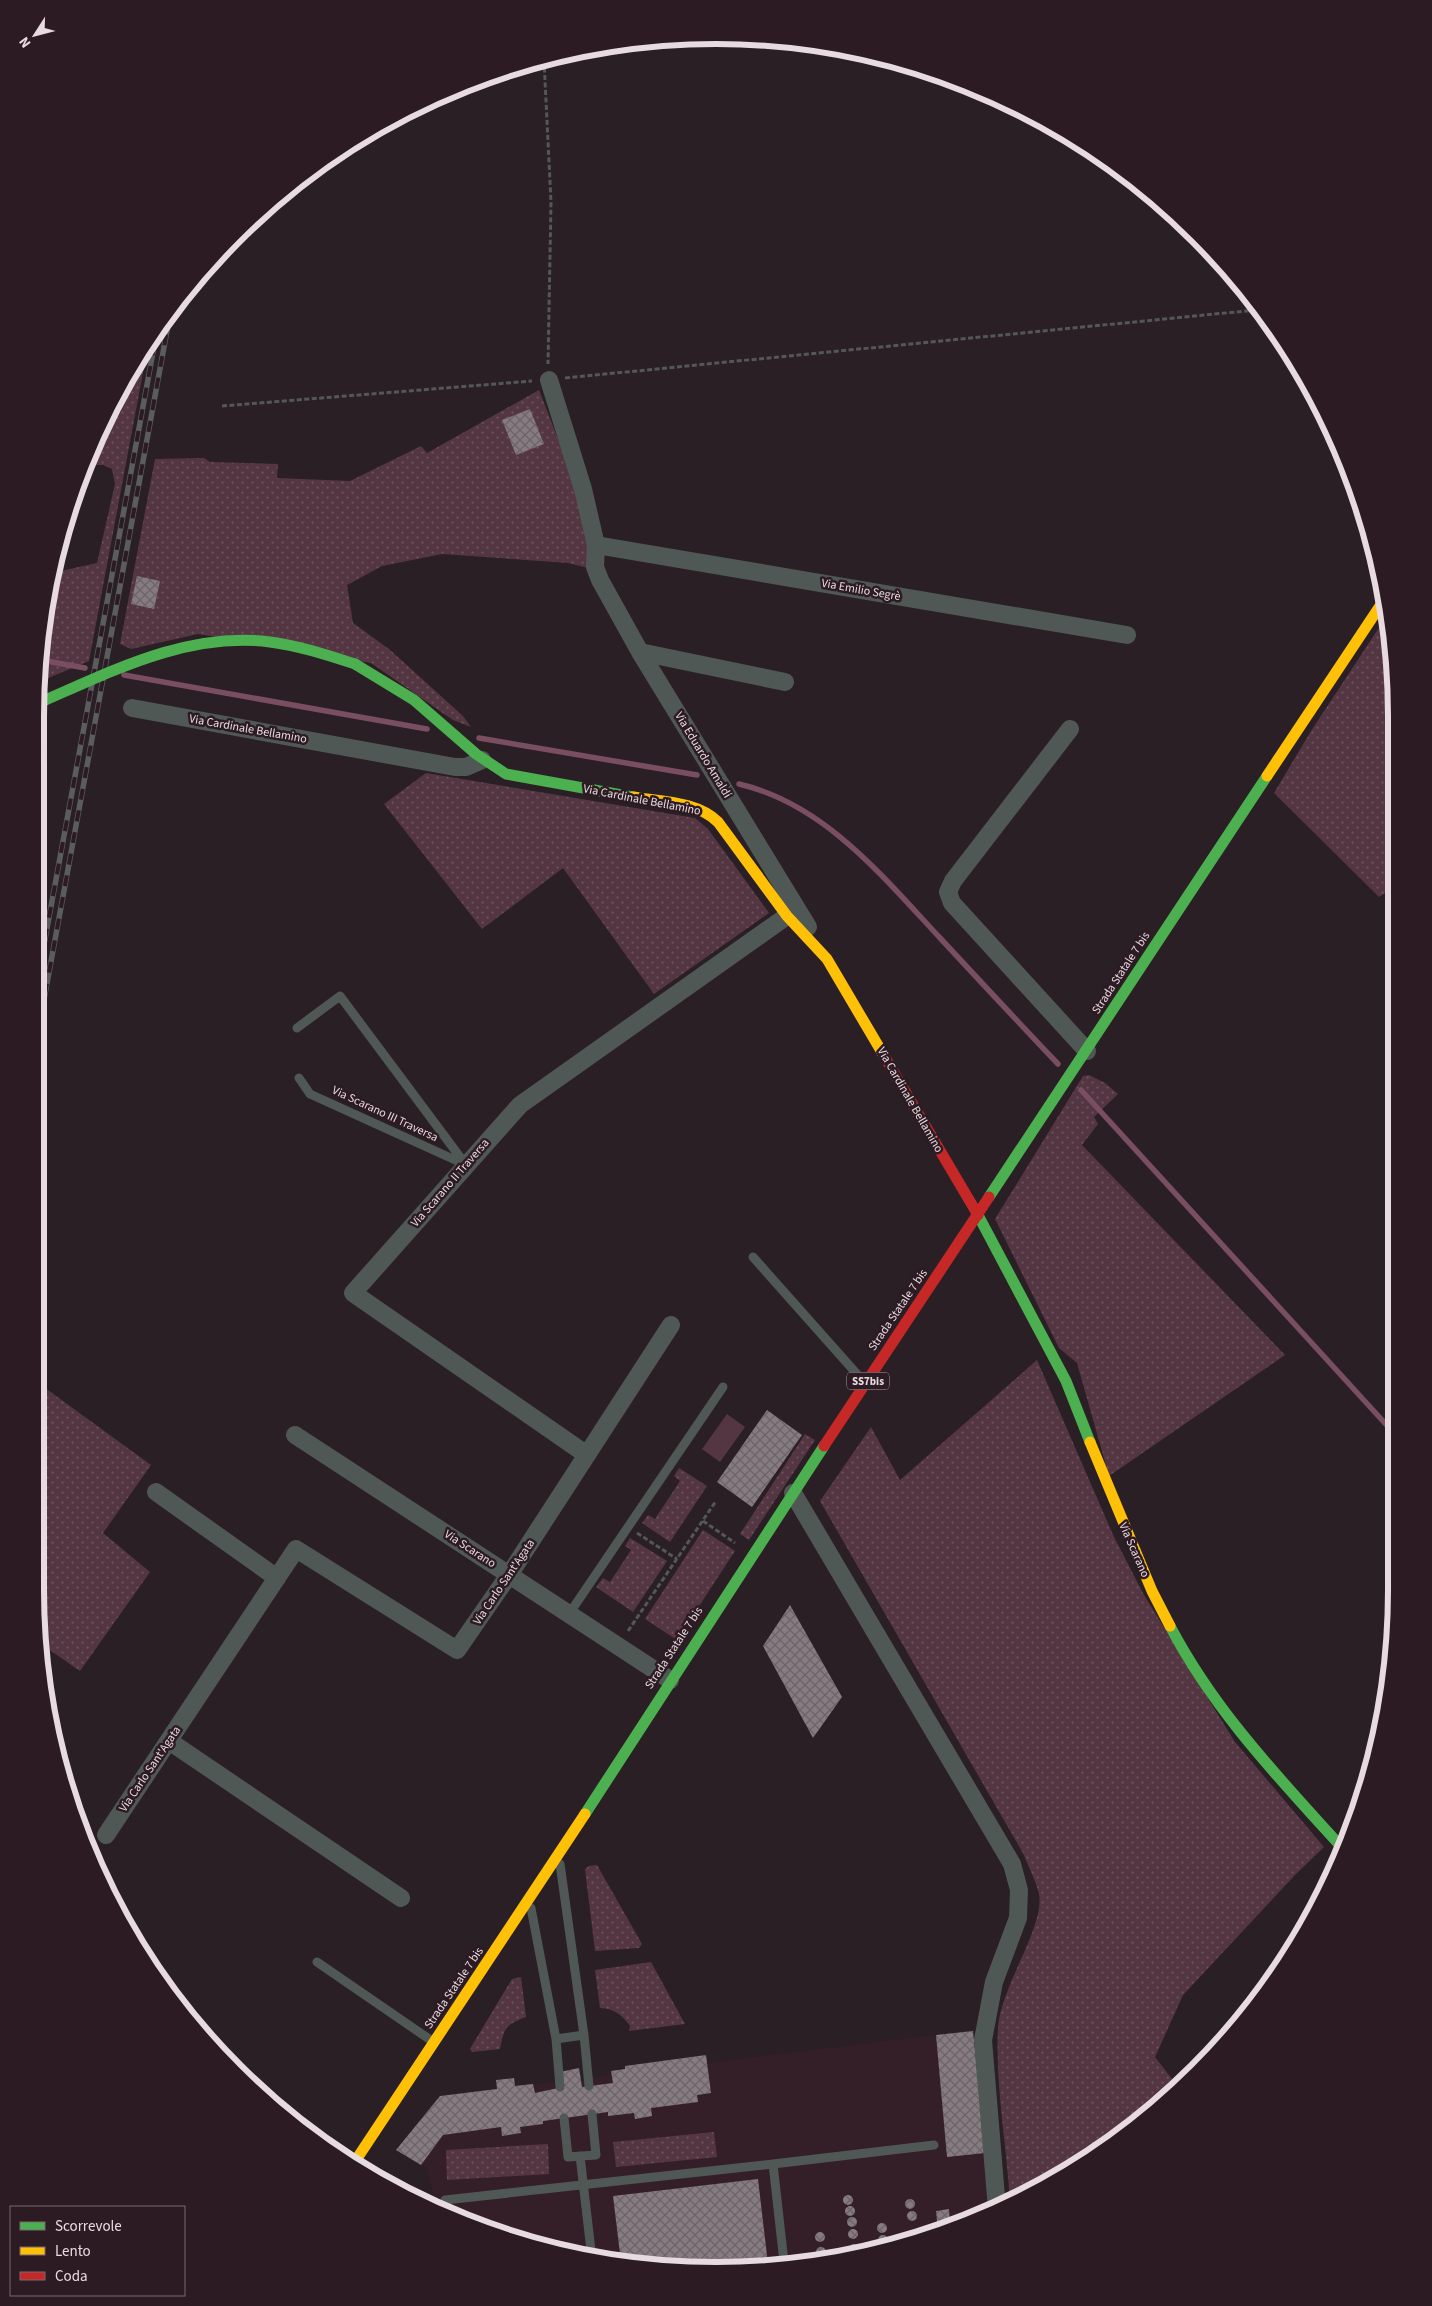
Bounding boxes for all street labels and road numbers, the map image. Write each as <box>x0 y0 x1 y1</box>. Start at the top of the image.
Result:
street label: Via Emilio Segrè <box>820 575 902 605</box>
street label: Via Eduardo Amaldi <box>671 709 735 801</box>
street label: Via Cardinale Bellamino <box>188 710 308 748</box>
street label: Via Cardinale Bellamino <box>582 780 702 820</box>
street label: Strada Statale 7 bis <box>1088 928 1154 1018</box>
street label: Via Cardinale Bellamino <box>873 1044 947 1156</box>
street label: Via Scarano III Traversa <box>329 1082 441 1146</box>
street label: Via Scarano II Traversa <box>407 1135 493 1231</box>
street label: Strada Statale 7 bis <box>864 1266 932 1354</box>
road number: SS7bis <box>847 1372 889 1390</box>
street label: Via Scarano <box>1114 1520 1154 1580</box>
street label: Via Scarano <box>441 1526 499 1572</box>
street label: Via Carlo Sant'Agata <box>469 1536 539 1628</box>
street label: Strada Statale 7 bis <box>641 1603 707 1693</box>
street label: Via Carlo Sant'Agata <box>115 1723 185 1815</box>
street label: Strada Statale 7 bis <box>420 1944 488 2032</box>

